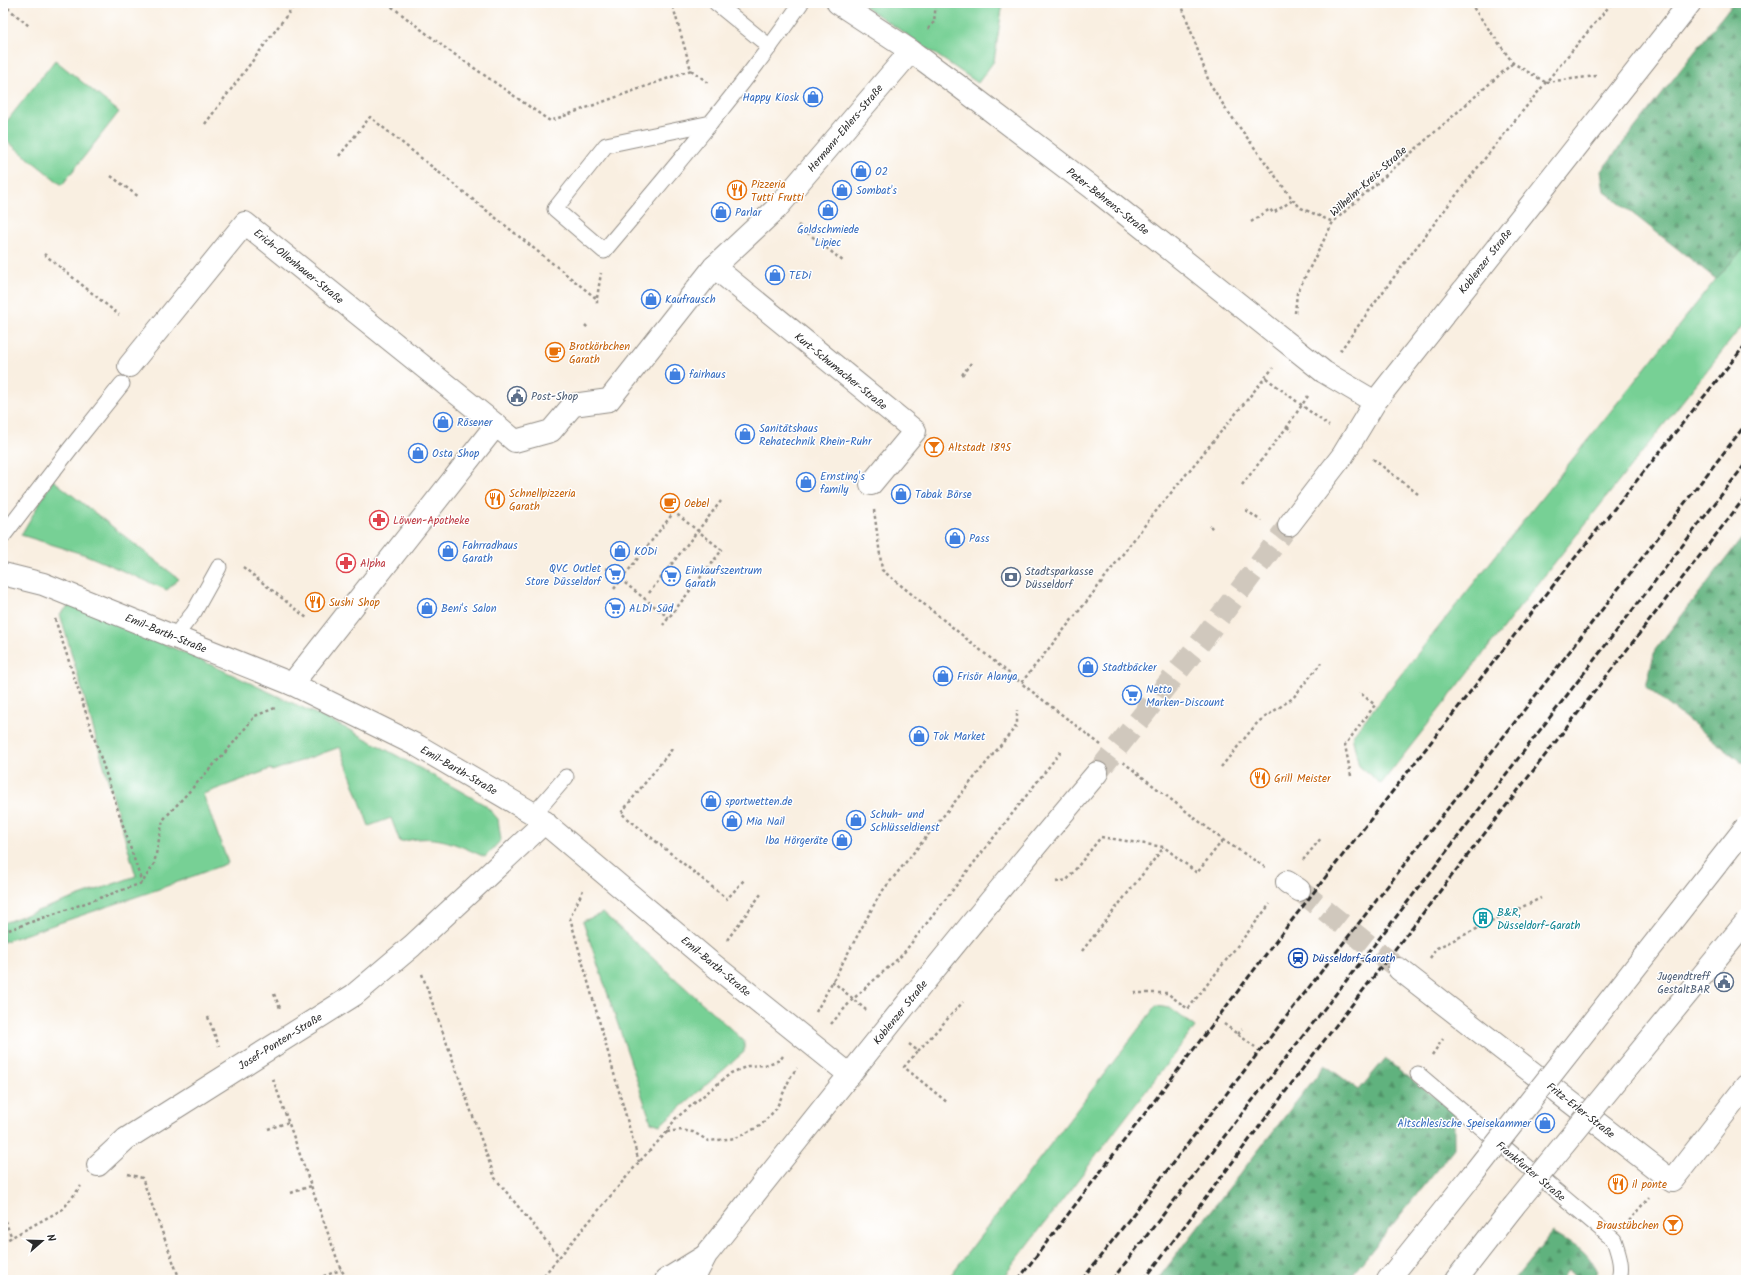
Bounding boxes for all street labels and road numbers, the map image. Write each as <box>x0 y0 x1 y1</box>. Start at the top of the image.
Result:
street label: Hermann-Ehlers-Straße <box>803 81 888 177</box>
street label: Wilhelm-Kreis-Straße <box>1326 142 1412 222</box>
street label: Peter-Behrens-Straße <box>1062 164 1153 240</box>
street label: Erich-Ollenhauer-Straße <box>249 225 347 309</box>
street label: Koblenzer Straße <box>1454 225 1517 298</box>
street label: Kurt-Schumacher-Straße <box>790 329 891 415</box>
street label: Emil-Barth-Straße <box>122 609 209 659</box>
street label: Emil-Barth-Straße <box>416 741 501 800</box>
street label: Emil-Barth-Straße <box>676 932 754 1002</box>
street label: Koblenzer Straße <box>869 976 933 1049</box>
street label: Josef-Ponten-Straße <box>235 1009 326 1075</box>
street label: Fritz-Erler-Straße <box>1542 1078 1619 1143</box>
street label: Frankfurter Straße <box>1492 1137 1569 1206</box>

